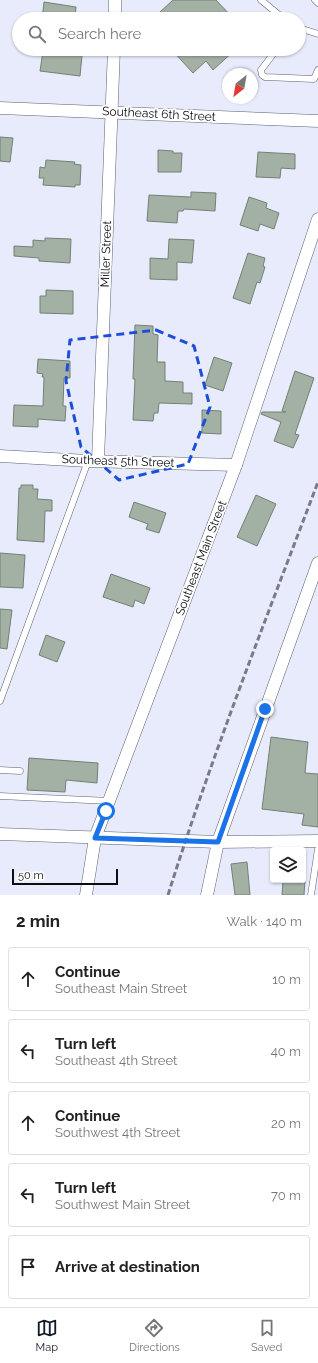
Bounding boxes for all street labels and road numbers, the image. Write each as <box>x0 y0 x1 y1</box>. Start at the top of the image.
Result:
street label: Southeast 6th Street <box>102 104 216 124</box>
street label: Miller Street <box>98 220 114 288</box>
street label: Southeast 5th Street <box>61 452 175 470</box>
street label: Southeast Main Street <box>173 499 229 617</box>

